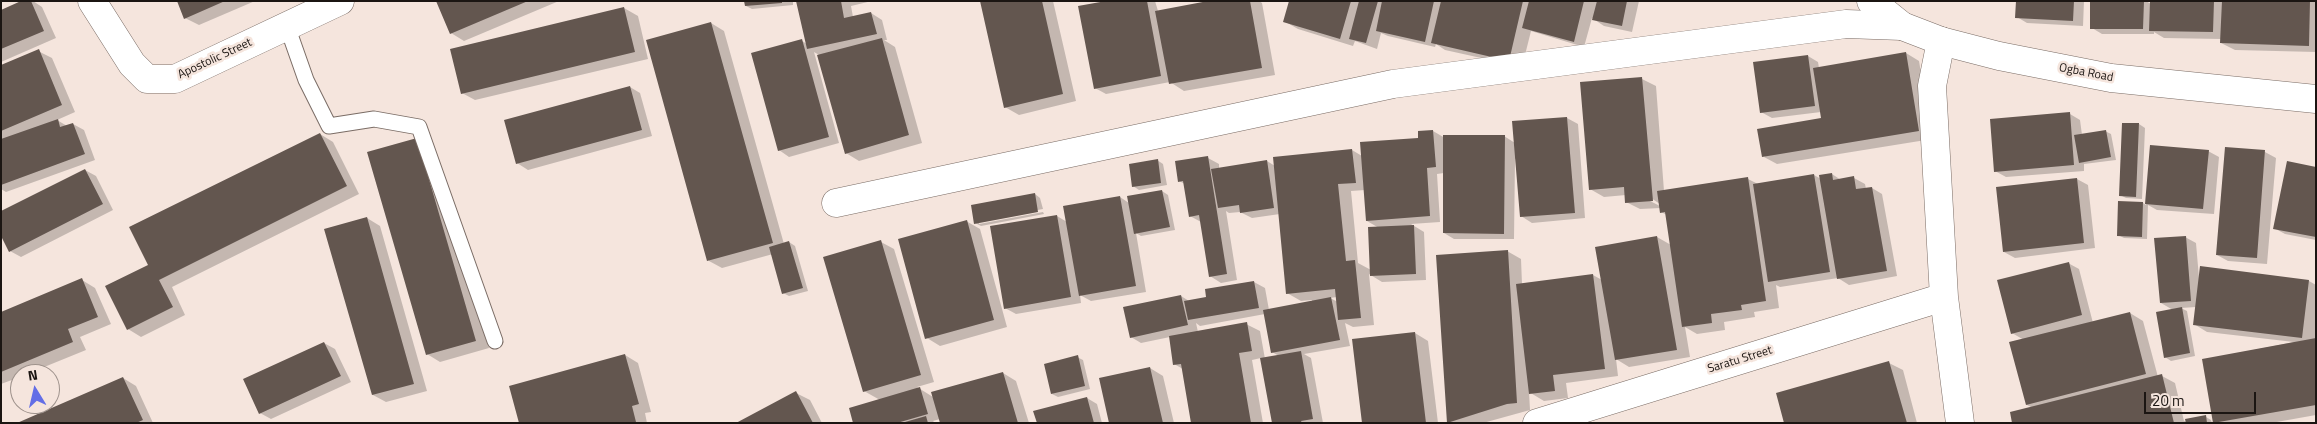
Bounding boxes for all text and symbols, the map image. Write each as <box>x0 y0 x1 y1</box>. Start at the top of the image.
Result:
street label: Apostolic Street <box>176 36 254 82</box>
street label: Ogba Road <box>2058 61 2114 85</box>
street label: Saratu Street <box>1706 343 1774 377</box>
north arrow <box>10 364 60 414</box>
text: N <box>26 364 39 386</box>
scale bar <box>2147 382 2260 414</box>
text: 20 m <box>2152 389 2185 412</box>

